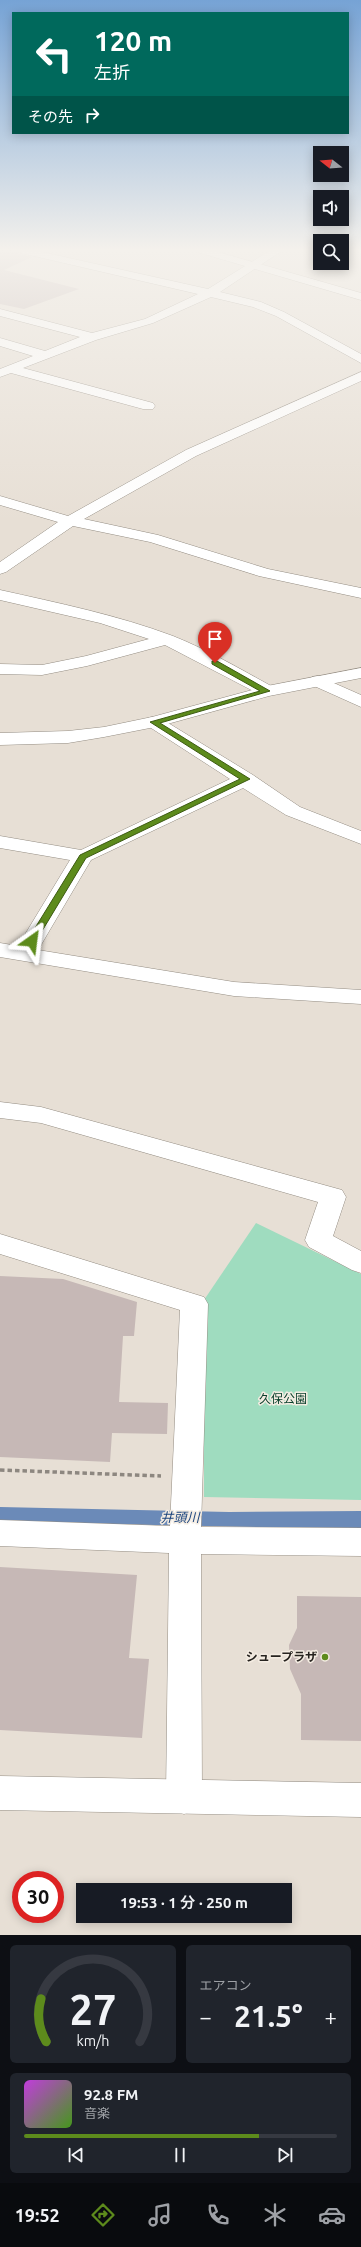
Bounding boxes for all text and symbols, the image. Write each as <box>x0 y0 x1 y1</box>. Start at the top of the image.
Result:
text: 120 m <box>94 25 172 56</box>
icon: left <box>28 28 80 80</box>
text: 左折 <box>94 62 130 82</box>
icon: right <box>81 104 103 126</box>
text: その先 <box>28 108 73 125</box>
north arrow <box>313 146 349 182</box>
map controls <box>313 146 349 270</box>
button: sound <box>313 190 349 226</box>
button: search <box>313 234 349 270</box>
pin <box>198 622 232 663</box>
icon: arrive <box>204 628 226 650</box>
position arrow <box>11 920 53 962</box>
park label: 久保公園 <box>259 1392 307 1405</box>
water label: 井頭川 <box>160 1510 201 1524</box>
place label: シュープラザ <box>246 1650 317 1663</box>
marker: シュープラザ <box>320 1652 330 1662</box>
speed limit sign: 30 <box>12 1871 64 1923</box>
text: 19:53 · 1 分 · 250 m <box>120 1894 248 1911</box>
text: エアコン <box>200 1978 252 1992</box>
text: 27 <box>69 1986 116 2033</box>
text: 21.5° <box>234 1999 303 2033</box>
text: − <box>200 2004 212 2029</box>
text: + <box>325 2004 337 2029</box>
text: km/h <box>76 2033 109 2049</box>
text: 92.8 FM <box>84 2086 138 2103</box>
text: 音楽 <box>84 2106 110 2120</box>
icon: previous <box>65 2144 87 2166</box>
icon: pause <box>169 2144 191 2166</box>
icon: next <box>274 2144 296 2166</box>
icon: directions <box>89 2201 117 2229</box>
icon: music <box>146 2201 174 2229</box>
icon: phone <box>204 2201 232 2229</box>
icon: climate <box>261 2201 289 2229</box>
icon: car <box>318 2201 346 2229</box>
text: 19:52 <box>15 2205 60 2225</box>

